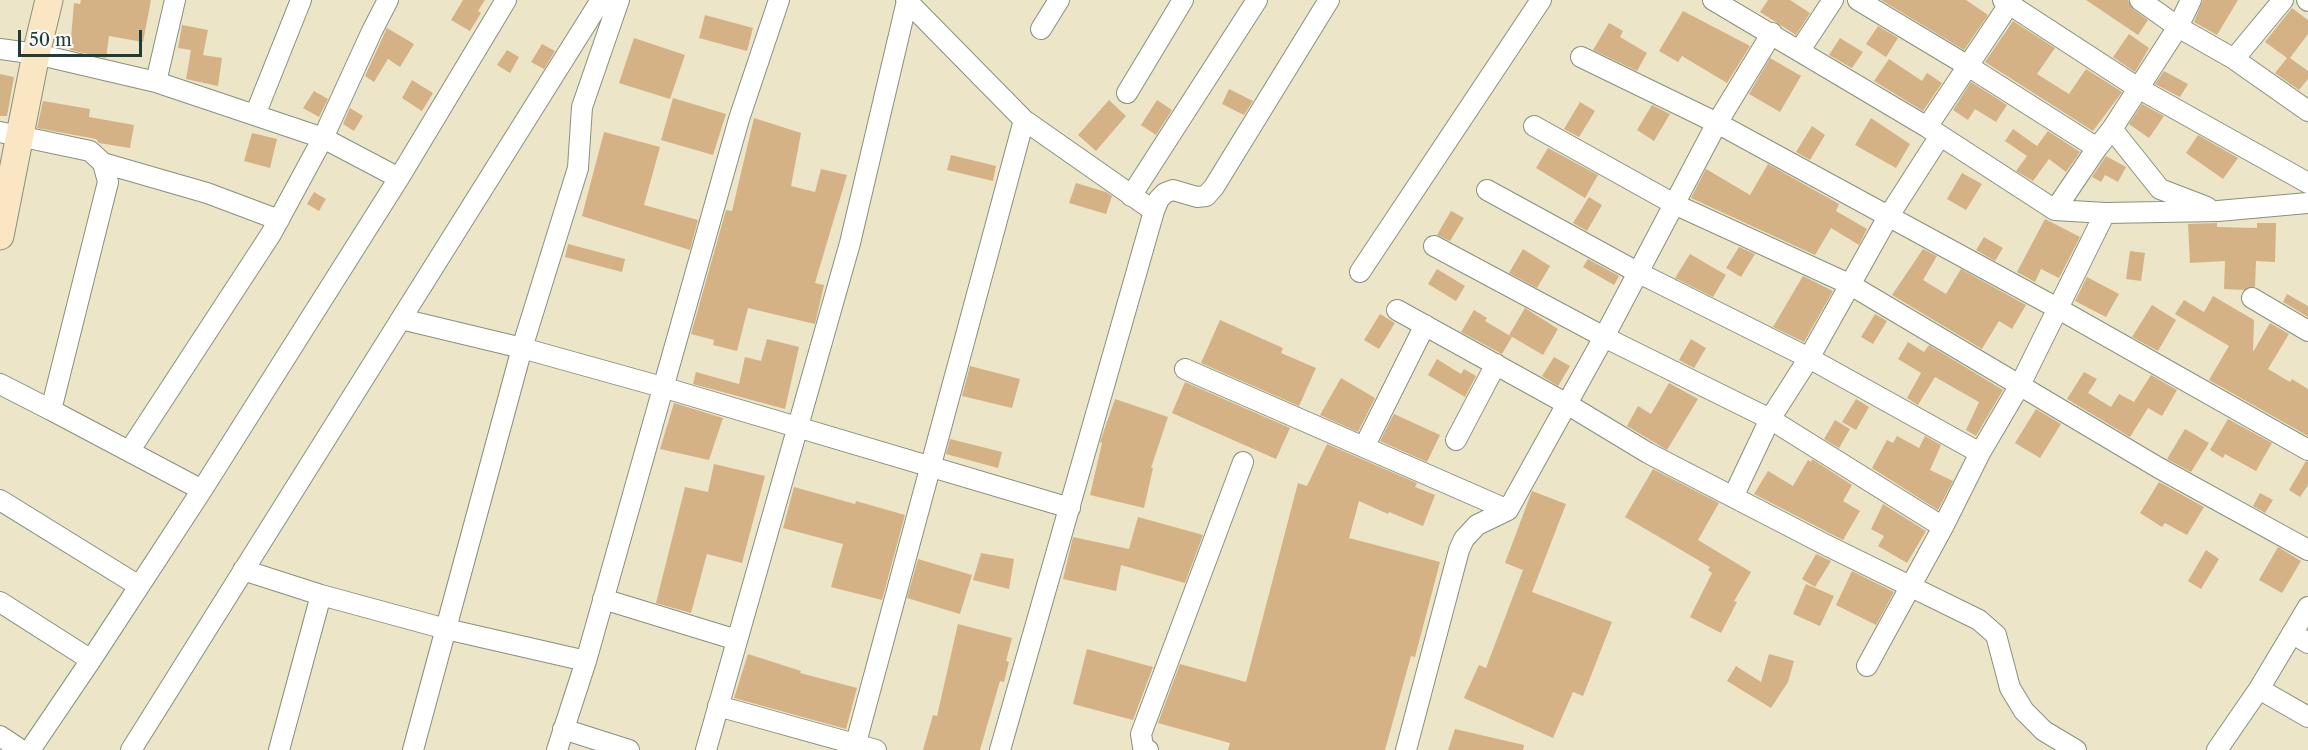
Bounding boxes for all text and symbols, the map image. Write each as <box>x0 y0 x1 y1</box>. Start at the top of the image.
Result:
scale bar <box>21 18 146 56</box>
text: 50 m <box>29 29 72 51</box>

